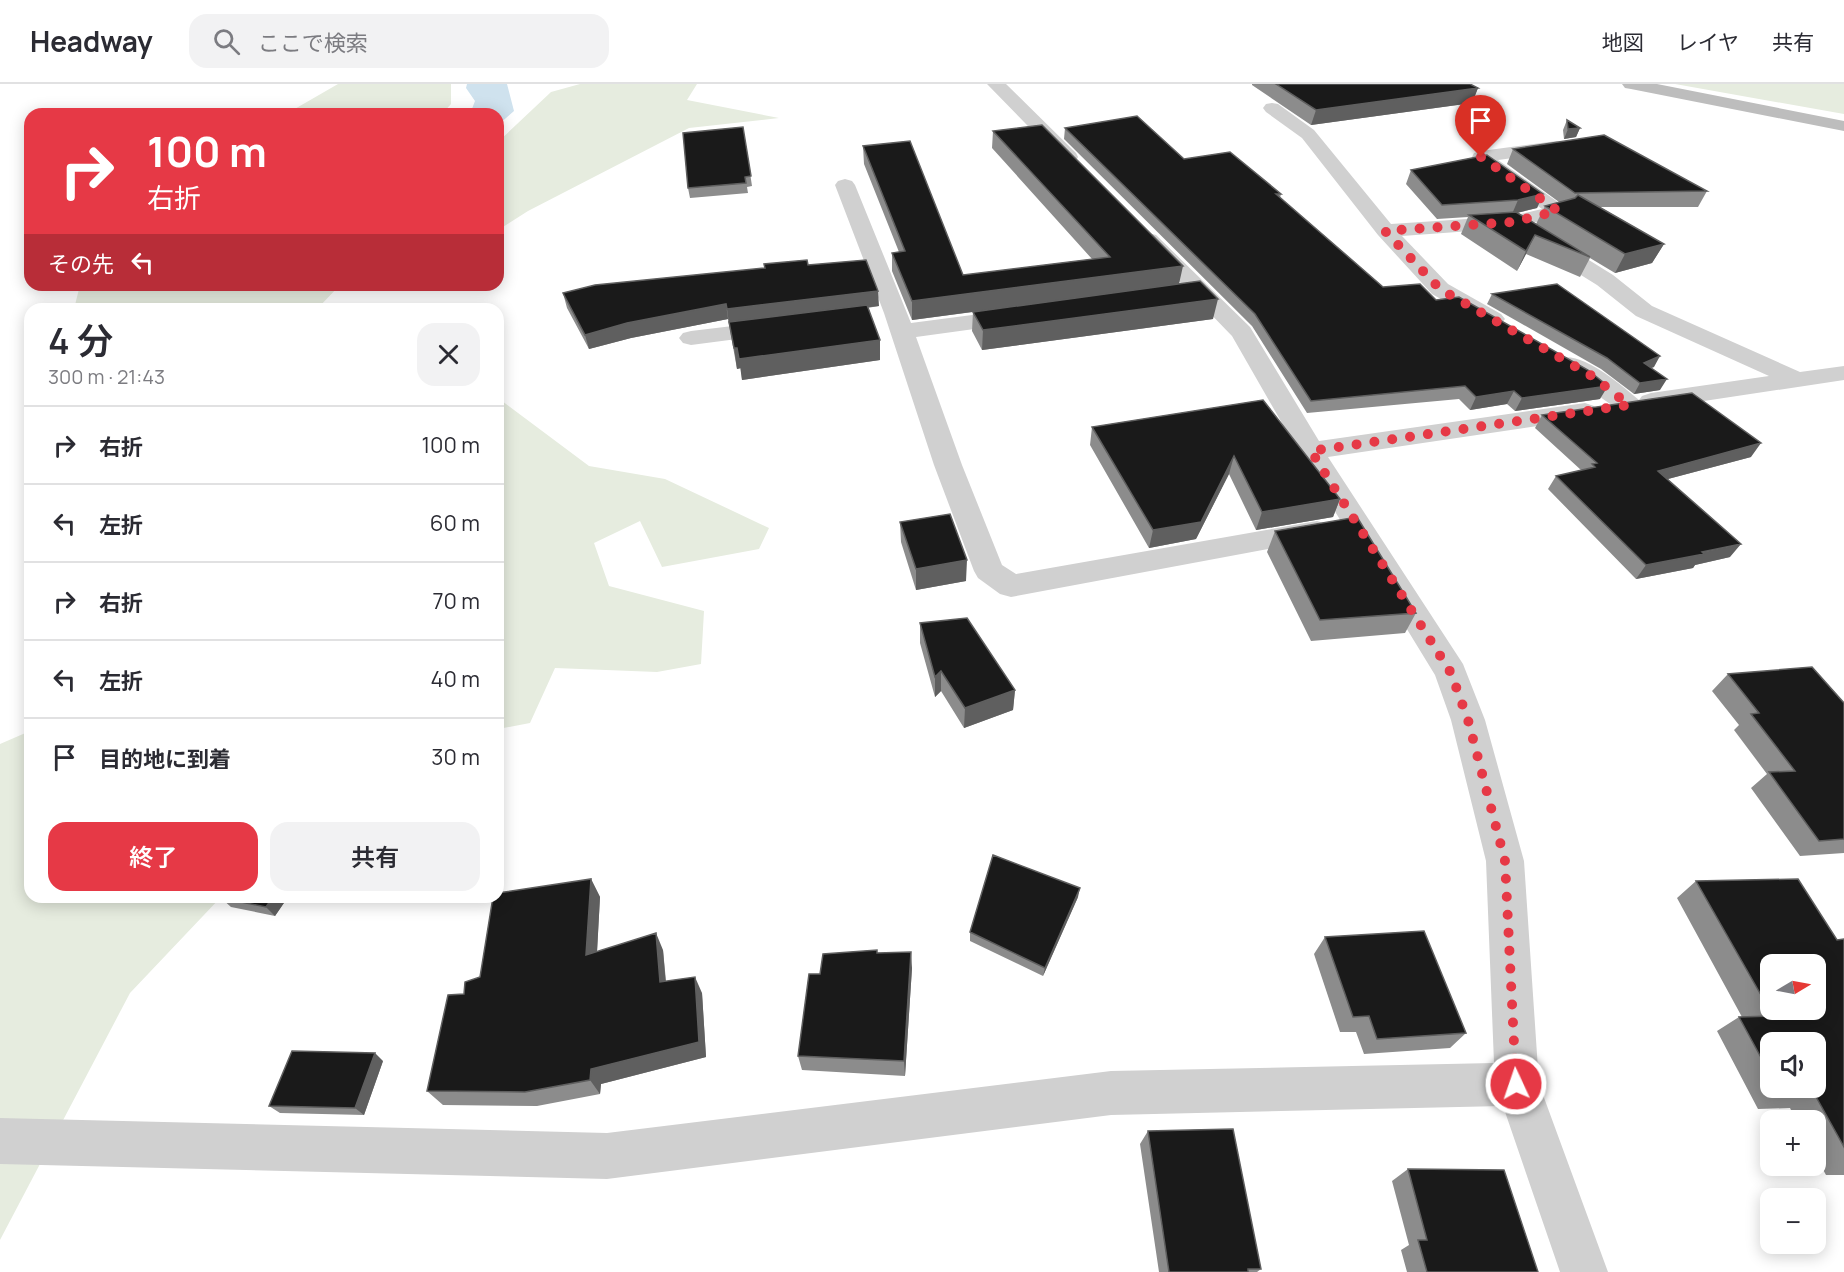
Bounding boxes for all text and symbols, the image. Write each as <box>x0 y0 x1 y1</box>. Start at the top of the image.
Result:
search box <box>189 14 609 68</box>
text: Headway <box>30 22 153 60</box>
icon: search <box>210 25 243 58</box>
text: ここで検索 <box>258 28 368 58</box>
text: 地図 <box>1602 28 1644 56</box>
text: レイヤ <box>1677 28 1739 56</box>
text: 共有 <box>1772 28 1814 56</box>
pin <box>1455 95 1506 157</box>
icon: arrive <box>1464 104 1497 137</box>
text: 100 m <box>147 122 267 180</box>
icon: right <box>48 132 126 210</box>
text: 右折 <box>147 179 201 216</box>
icon: left <box>126 246 159 279</box>
text: その先 <box>48 249 114 279</box>
text: 4 分 <box>48 316 113 365</box>
button: close <box>417 323 480 386</box>
text: 300 m · 21:43 <box>48 363 165 390</box>
icon: right <box>48 429 81 462</box>
text: 100 m <box>422 430 480 460</box>
text: 右折 <box>99 432 143 462</box>
icon: left <box>48 507 81 540</box>
text: 60 m <box>430 508 480 538</box>
text: 左折 <box>99 510 143 540</box>
icon: right <box>48 585 81 618</box>
text: 70 m <box>432 586 480 616</box>
text: 右折 <box>99 588 143 618</box>
icon: left <box>48 663 81 696</box>
text: 40 m <box>431 664 480 694</box>
text: 左折 <box>99 666 143 696</box>
icon: arrive <box>48 741 81 774</box>
text: 30 m <box>431 742 480 772</box>
text: 目的地に到着 <box>99 744 231 774</box>
button: 終了 <box>48 822 258 891</box>
button: 共有 <box>270 822 480 891</box>
north arrow <box>1760 954 1826 1020</box>
map controls <box>1760 954 1826 1254</box>
button: sound <box>1760 1032 1826 1098</box>
position arrow <box>1484 1052 1548 1116</box>
button: + <box>1760 1110 1826 1176</box>
button: − <box>1760 1188 1826 1254</box>

